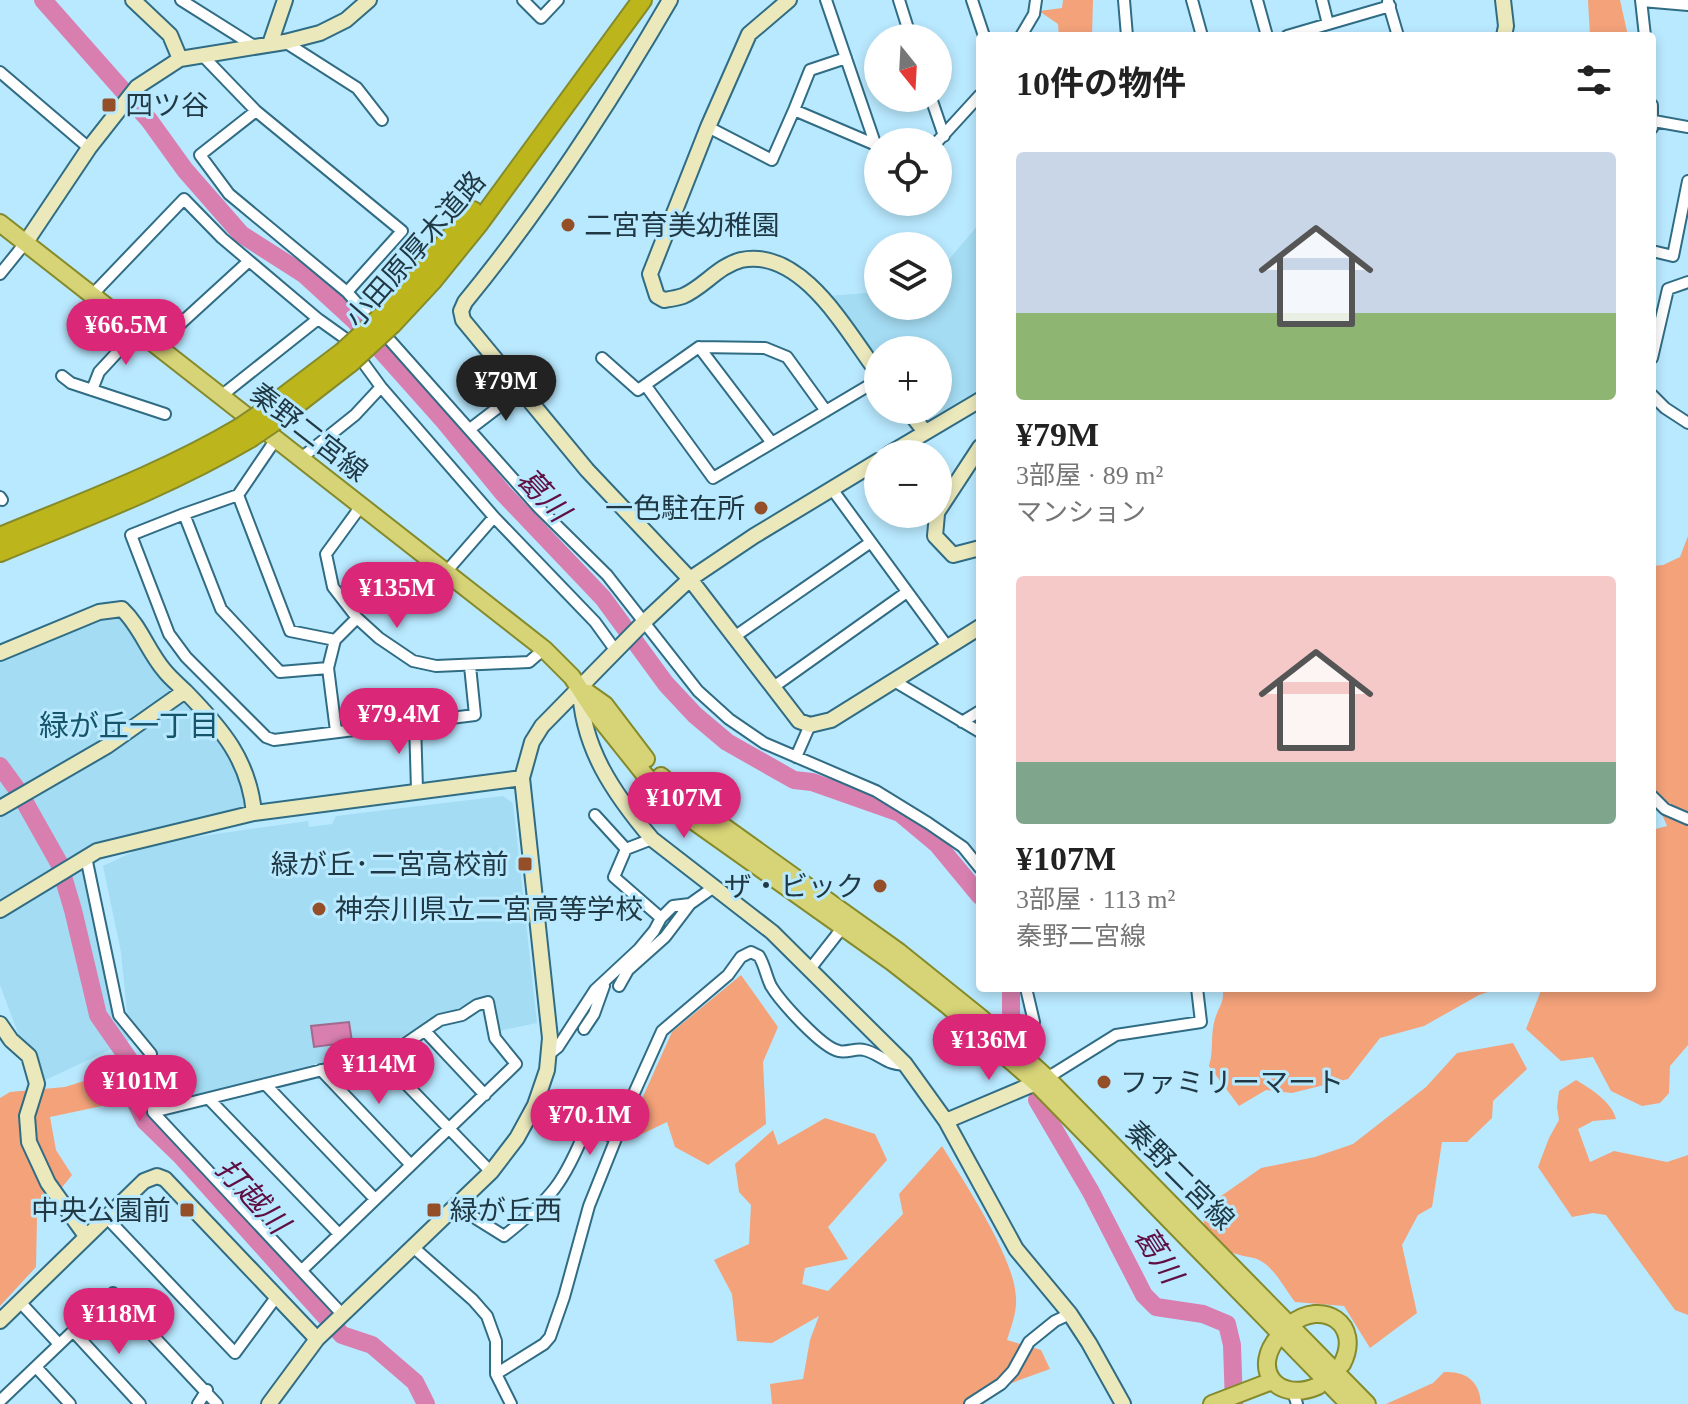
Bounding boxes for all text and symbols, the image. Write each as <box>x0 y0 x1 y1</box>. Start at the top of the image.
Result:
north arrow <box>864 24 952 112</box>
map controls <box>864 24 952 528</box>
icon: filters <box>1572 58 1616 102</box>
text: 10件の物件 <box>1016 65 1186 102</box>
place label: 四ツ谷 <box>125 90 209 121</box>
marker: 四ツ谷 <box>100 96 118 114</box>
button: locate <box>864 128 952 216</box>
street label: 小田原厚木道路 <box>339 165 491 333</box>
icon: home <box>1244 204 1388 348</box>
place label: 二宮育美幼稚園 <box>584 210 780 241</box>
marker: 二宮育美幼稚園 <box>559 216 577 234</box>
button: layers <box>864 232 952 320</box>
pin: ¥66.5M <box>61 299 191 367</box>
text: ¥66.5M <box>84 310 168 339</box>
button: + <box>864 336 952 424</box>
pin: ¥79M <box>459 355 553 423</box>
text: ¥79M <box>474 366 538 395</box>
street label: 秦野二宮線 <box>244 377 373 488</box>
text: ¥79M <box>1016 416 1099 453</box>
button: − <box>864 440 952 528</box>
water label: 葛川 <box>511 461 578 530</box>
text: 3部屋 · 89 m² <box>1016 461 1163 490</box>
place label: 一色駐在所 <box>605 493 745 524</box>
text: マンション <box>1016 498 1146 527</box>
marker: 一色駐在所 <box>752 499 770 517</box>
pin: ¥135M <box>341 562 453 630</box>
text: ¥135M <box>359 573 435 602</box>
icon: home <box>1244 628 1388 772</box>
pin: ¥79.4M <box>334 688 464 756</box>
text: ¥79.4M <box>357 699 441 728</box>
district label: 緑が丘一丁目 <box>39 709 219 742</box>
pin: ¥107M <box>628 772 740 840</box>
text: ¥107M <box>646 783 722 812</box>
text: ¥107M <box>1016 840 1116 877</box>
place label: 緑が丘･二宮高校前 <box>271 849 509 880</box>
marker: 緑が丘･二宮高校前 <box>516 855 534 873</box>
place label: ザ・ビック <box>724 871 864 902</box>
marker: ザ・ビック <box>871 877 889 895</box>
text: 3部屋 · 113 m² <box>1016 885 1175 914</box>
place label: 神奈川県立二宮高等学校 <box>335 894 643 925</box>
marker: 神奈川県立二宮高等学校 <box>310 900 328 918</box>
text: 秦野二宮線 <box>1016 922 1146 951</box>
pin: ¥136M <box>933 1014 1045 1082</box>
text: ¥136M <box>951 1025 1027 1054</box>
pin: ¥114M <box>323 1038 435 1106</box>
text: ¥114M <box>341 1049 417 1078</box>
pin: ¥101M <box>84 1055 196 1123</box>
text: ¥101M <box>102 1066 178 1095</box>
place label: ファミリーマート <box>1120 1067 1344 1098</box>
marker: ファミリーマート <box>1095 1073 1113 1091</box>
pin: ¥70.1M <box>525 1089 655 1157</box>
text: ¥70.1M <box>548 1100 632 1129</box>
street label: 秦野二宮線 <box>1119 1115 1240 1236</box>
water label: 打越川 <box>210 1151 297 1242</box>
place label: 中央公園前 <box>31 1195 171 1226</box>
place label: 緑が丘西 <box>450 1195 562 1226</box>
marker: 中央公園前 <box>178 1201 196 1219</box>
marker: 緑が丘西 <box>425 1201 443 1219</box>
water label: 葛川 <box>1128 1221 1190 1291</box>
pin: ¥118M <box>63 1288 175 1356</box>
text: ¥118M <box>81 1299 157 1328</box>

